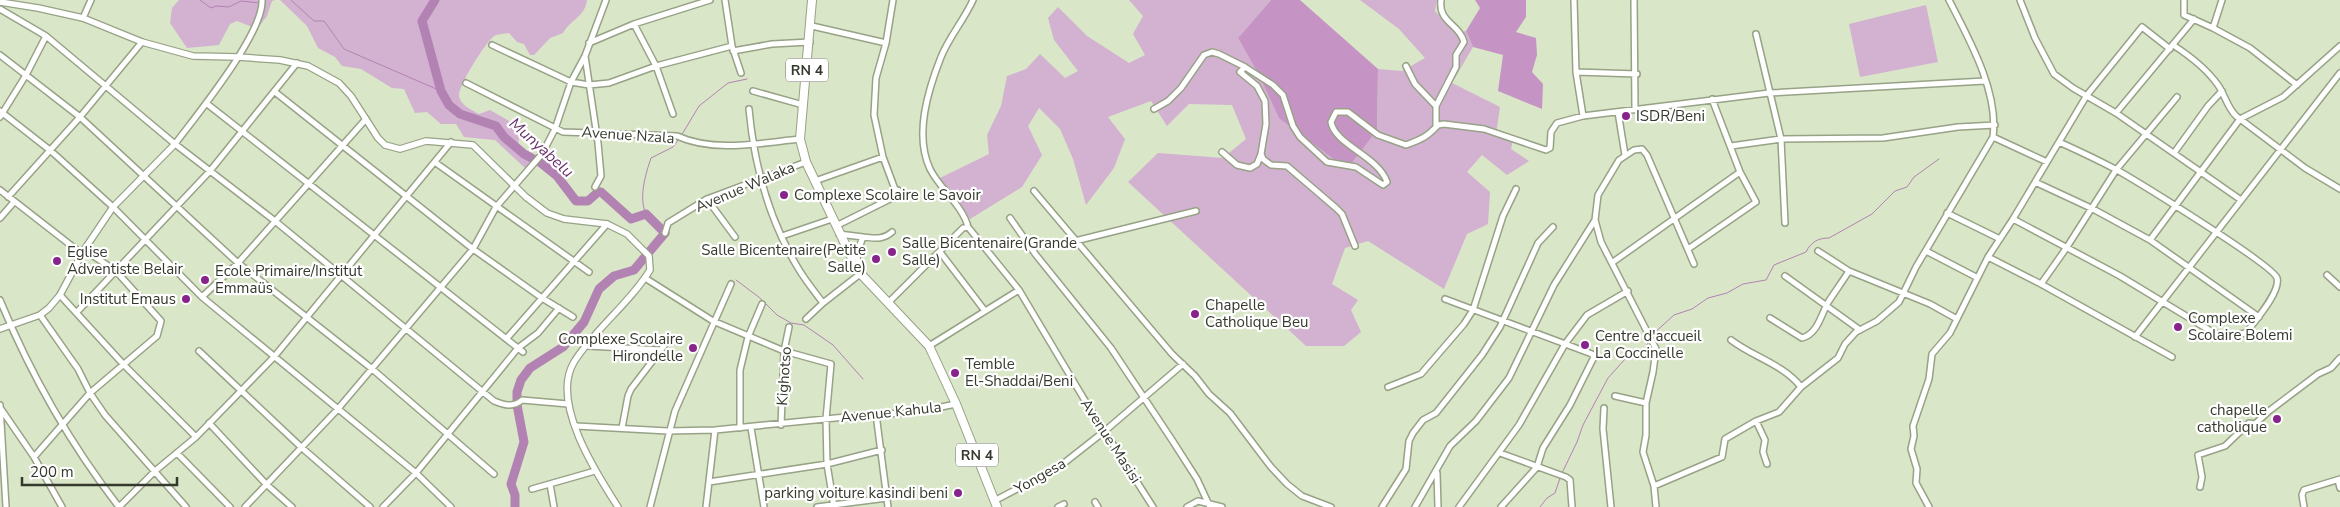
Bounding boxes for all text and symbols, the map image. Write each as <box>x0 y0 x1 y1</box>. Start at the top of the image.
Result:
road number: RN 4 <box>786 58 828 82</box>
place label: ISDR/Beni <box>1636 106 1705 126</box>
marker: ISDR/Beni <box>1620 110 1632 122</box>
water label: Munyabelu <box>504 113 578 183</box>
street label: Avenue Nzala <box>581 122 675 148</box>
street label: Avenue Walaka <box>692 157 798 217</box>
place label: Complexe Scolaire le Savoir <box>794 185 981 205</box>
marker: Complexe Scolaire le Savoir <box>778 189 790 201</box>
place label: Salle Bicentenaire(Grande Salle) <box>902 233 1077 270</box>
place label: Salle Bicentenaire(Petite Salle) <box>701 240 866 277</box>
place label: Eglise Adventiste Belair <box>67 242 184 279</box>
marker: Salle Bicentenaire(Grande Salle) <box>886 246 898 258</box>
marker: Salle Bicentenaire(Petite Salle) <box>870 253 882 265</box>
marker: Eglise Adventiste Belair <box>51 255 63 267</box>
place label: Ecole Primaire/Institut Emmaüs <box>215 261 363 298</box>
marker: Ecole Primaire/Institut Emmaüs <box>199 274 211 286</box>
place label: Institut Emaus <box>80 289 176 309</box>
marker: Institut Emaus <box>180 293 192 305</box>
place label: Chapelle Catholique Beu <box>1205 295 1308 332</box>
marker: Chapelle Catholique Beu <box>1189 308 1201 320</box>
place label: Complexe Scolaire Bolemi <box>2188 308 2293 345</box>
marker: Complexe Scolaire Bolemi <box>2172 321 2184 333</box>
place label: Centre d'accueil La Coccinelle <box>1595 326 1702 363</box>
place label: Complexe Scolaire Hirondelle <box>558 329 683 366</box>
marker: Centre d'accueil La Coccinelle <box>1579 339 1591 351</box>
marker: Complexe Scolaire Hirondelle <box>687 342 699 354</box>
street label: Kighotso <box>772 346 796 406</box>
place label: Temble El-Shaddai/Beni <box>965 354 1073 391</box>
marker: Temble El-Shaddai/Beni <box>949 367 961 379</box>
street label: Avenue Masisi <box>1076 395 1146 487</box>
street label: Avenue Kahula <box>839 397 943 427</box>
place label: chapelle catholique <box>2197 400 2267 437</box>
marker: chapelle catholique <box>2271 413 2283 425</box>
road number: RN 4 <box>956 444 998 466</box>
street label: Yongesa <box>1010 453 1069 499</box>
scale bar <box>22 454 178 486</box>
text: 200 m <box>30 462 74 482</box>
place label: parking voiture kasindi beni <box>764 483 948 503</box>
marker: parking voiture kasindi beni <box>952 487 964 499</box>

